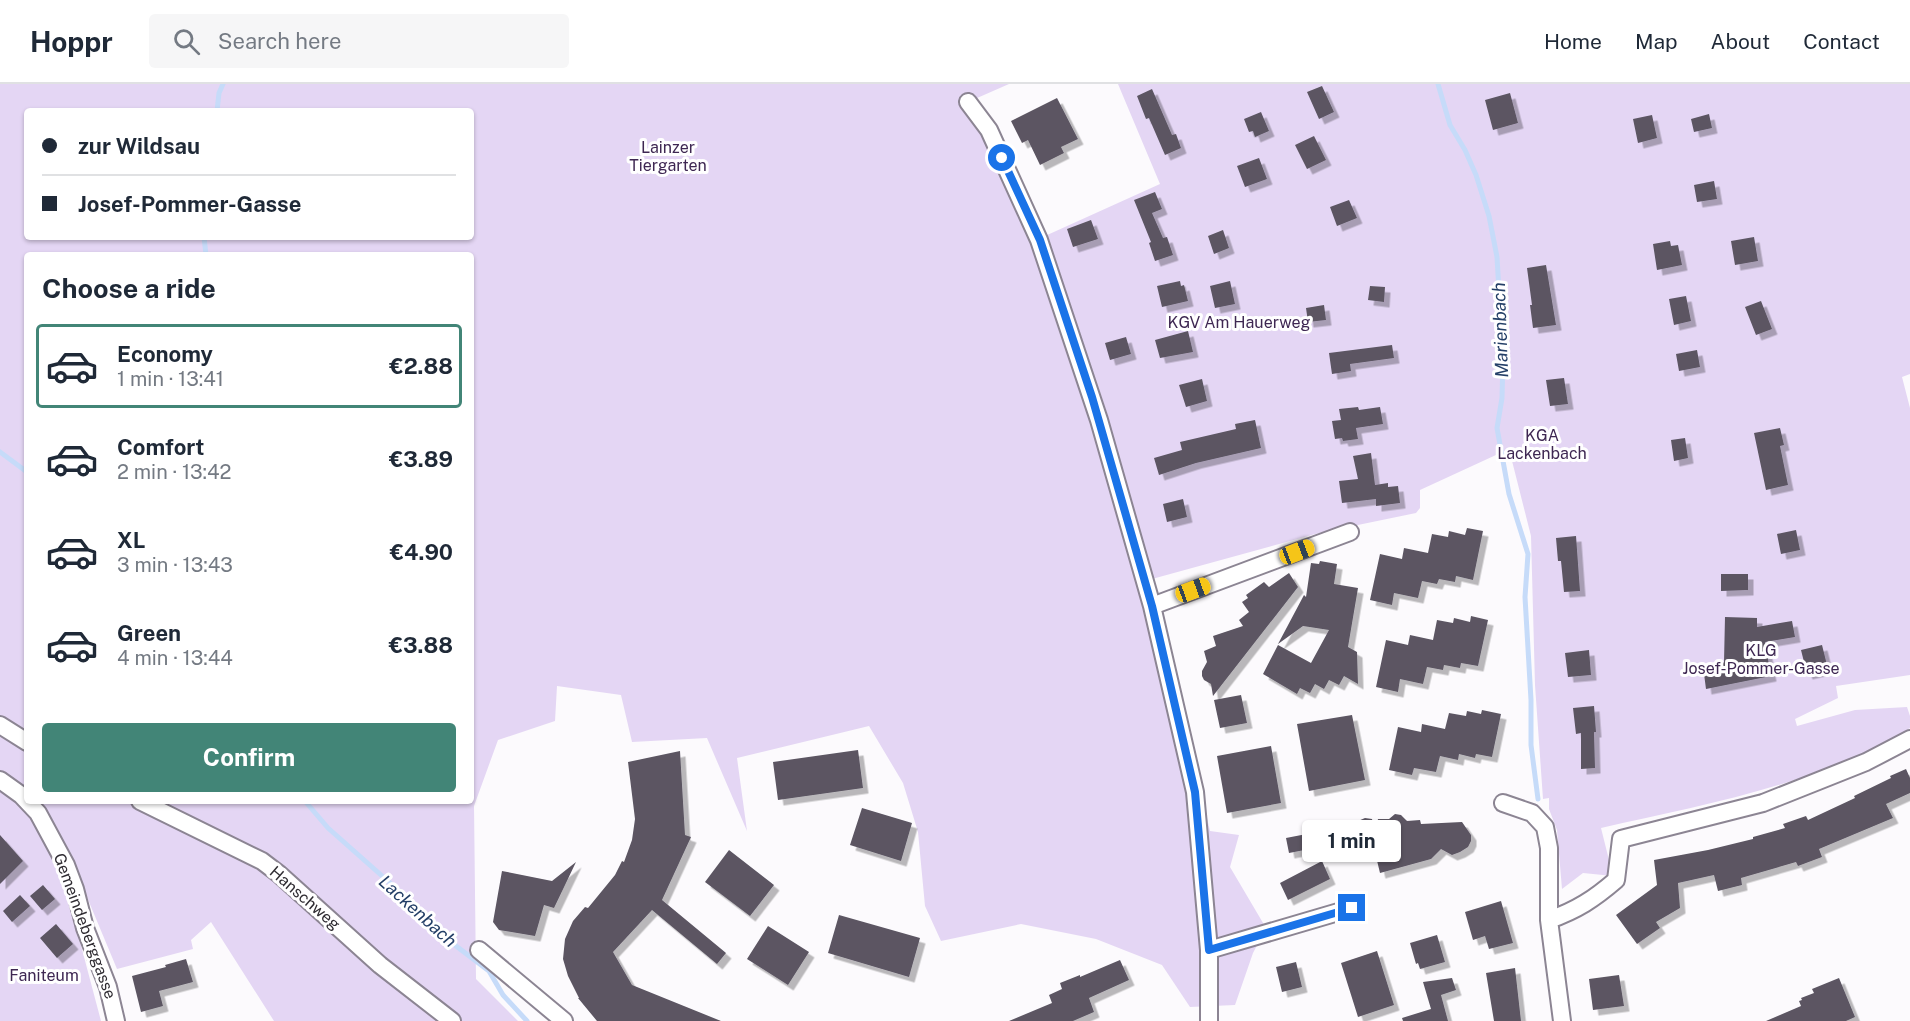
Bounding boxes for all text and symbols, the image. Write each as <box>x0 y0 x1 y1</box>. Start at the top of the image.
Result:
search box <box>149 14 569 68</box>
text: Hoppr <box>30 25 113 58</box>
icon: search <box>170 25 203 58</box>
text: Search here <box>218 28 341 54</box>
text: Home <box>1544 29 1602 54</box>
text: Map <box>1635 29 1678 54</box>
text: About <box>1711 29 1770 54</box>
text: Contact <box>1803 29 1880 54</box>
text: zur Wildsau <box>78 133 200 159</box>
park label: Lainzer Tiergarten <box>629 138 707 175</box>
route start <box>988 144 1015 171</box>
text: Josef-Pommer-Gasse <box>78 191 301 217</box>
text: Choose a ride <box>42 272 216 304</box>
water label: Marienbach <box>1488 282 1512 378</box>
park label: KGV Am Hauerweg <box>1168 313 1311 332</box>
icon: car <box>45 339 99 393</box>
text: Economy <box>117 341 213 367</box>
text: €2.88 <box>389 353 453 379</box>
text: 1 min · 13:41 <box>117 367 224 391</box>
park label: KGA Lackenbach <box>1497 426 1587 463</box>
icon: car <box>45 432 99 486</box>
text: Comfort <box>117 434 204 460</box>
text: €3.89 <box>389 446 453 472</box>
text: 2 min · 13:42 <box>117 460 232 484</box>
icon: car <box>45 525 99 579</box>
text: XL <box>117 527 145 553</box>
car <box>1277 537 1317 567</box>
text: €4.90 <box>390 539 453 565</box>
text: 3 min · 13:43 <box>117 553 233 577</box>
car <box>1173 575 1213 605</box>
icon: car <box>45 618 99 672</box>
text: Green <box>117 620 181 646</box>
text: €3.88 <box>389 632 453 658</box>
park label: KLG Josef-Pommer-Gasse <box>1682 641 1840 678</box>
text: 4 min · 13:44 <box>117 646 233 670</box>
button: Confirm <box>42 723 456 792</box>
callout: 1 min <box>1302 821 1402 863</box>
text: 1 min <box>1327 829 1376 853</box>
street label: Gemeindeberggasse <box>50 851 120 1001</box>
street label: Hanschweg <box>266 862 344 934</box>
water label: Lackenbach <box>375 871 461 951</box>
route end <box>1338 894 1365 921</box>
park label: Faniteum <box>9 966 79 985</box>

